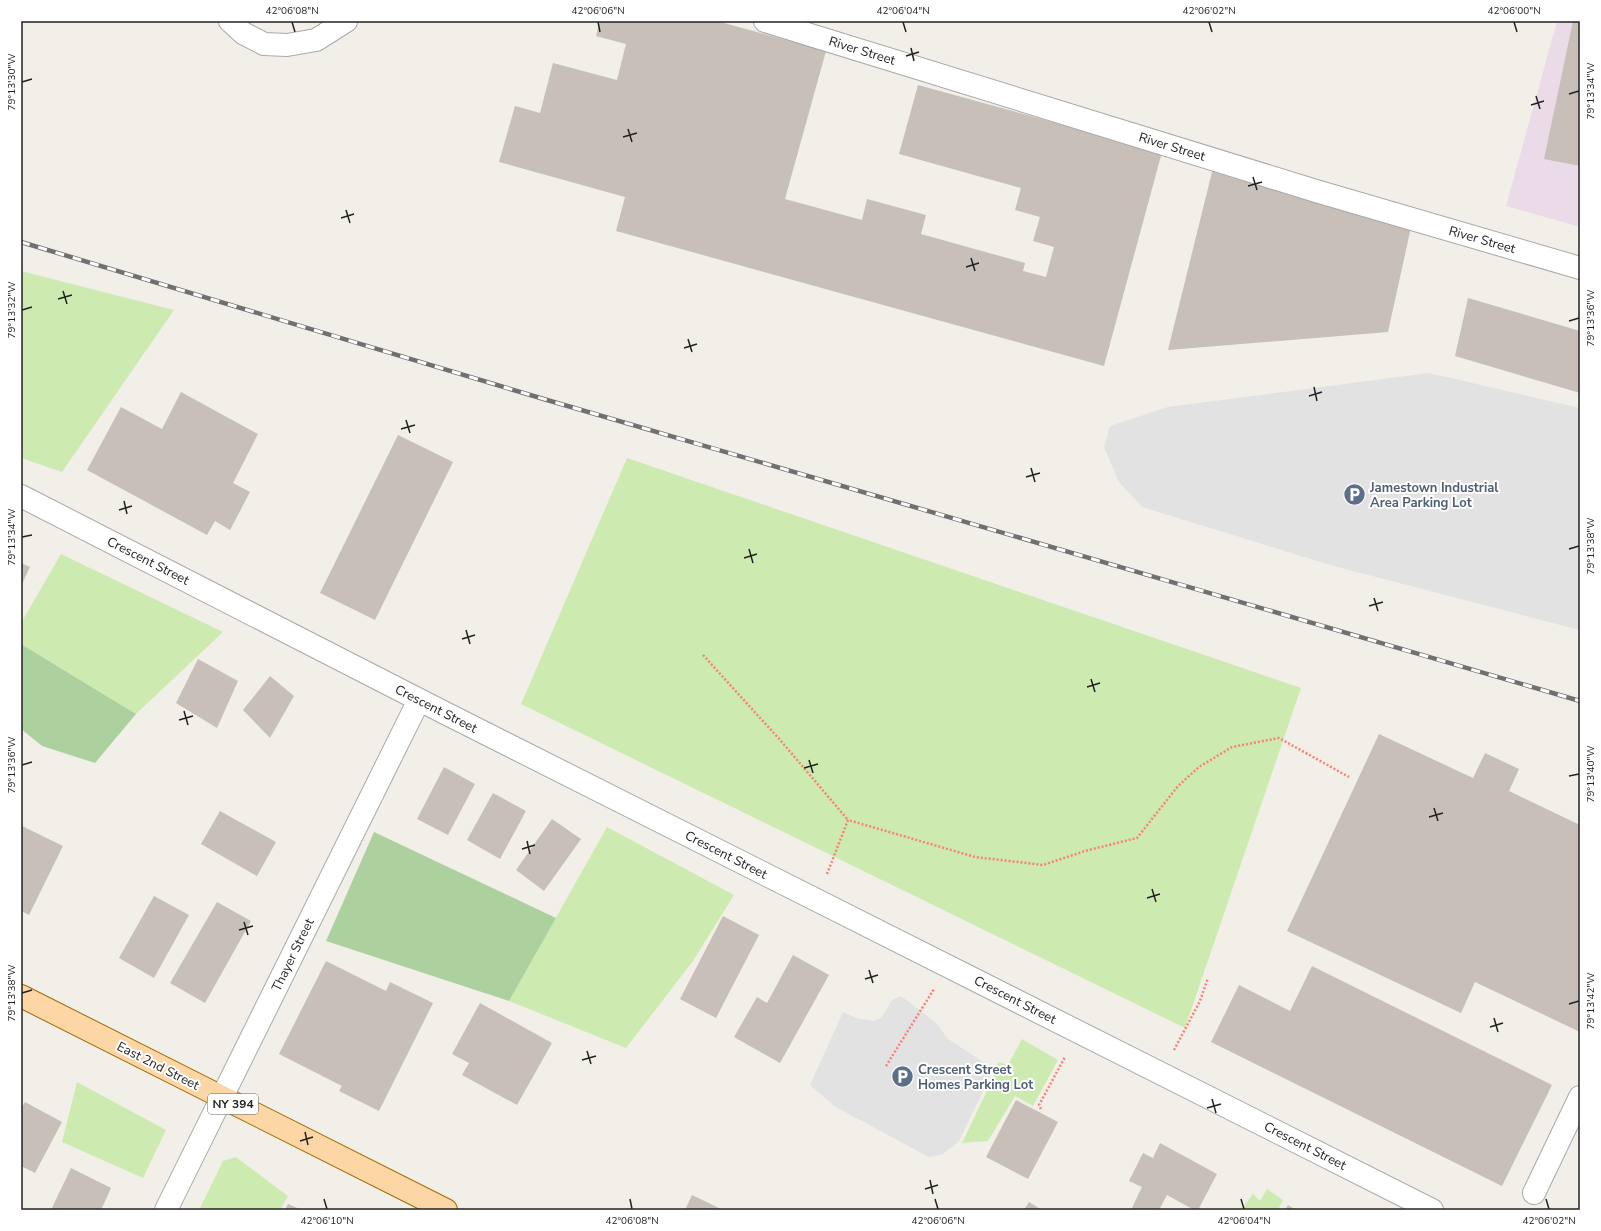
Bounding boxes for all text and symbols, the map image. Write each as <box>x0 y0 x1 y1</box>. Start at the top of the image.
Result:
text: 42°06'08"N <box>265 4 319 18</box>
text: 42°06'06"N <box>571 4 625 18</box>
text: 42°06'04"N <box>876 4 930 18</box>
text: 42°06'02"N <box>1182 4 1236 18</box>
text: 42°06'00"N <box>1487 4 1541 18</box>
street label: River Street <box>827 32 898 70</box>
text: 79°13'30"W <box>5 54 19 110</box>
text: 79°13'34"W <box>1584 63 1598 119</box>
street label: River Street <box>1137 128 1208 166</box>
street label: River Street <box>1446 222 1518 258</box>
text: 79°13'32"W <box>5 282 19 338</box>
text: 79°13'36"W <box>1584 290 1598 346</box>
place label: Jamestown Industrial Area Parking Lot <box>1369 479 1499 512</box>
parking icon: Jamestown Industrial Area Parking Lot <box>1342 482 1368 508</box>
text: 79°13'34"W <box>5 509 19 565</box>
text: 79°13'38"W <box>1584 518 1598 574</box>
street label: Crescent Street <box>104 533 193 590</box>
street label: Crescent Street <box>392 681 481 738</box>
text: 79°13'36"W <box>5 737 19 793</box>
text: 79°13'40"W <box>1584 746 1598 802</box>
street label: Crescent Street <box>682 827 771 884</box>
street label: Thayer Street <box>268 915 319 994</box>
text: 79°13'38"W <box>5 965 19 1021</box>
street label: Crescent Street <box>971 972 1060 1029</box>
text: 79°13'42"W <box>1584 973 1598 1029</box>
street label: East 2nd Street <box>114 1038 203 1095</box>
place label: Crescent Street Homes Parking Lot <box>918 1061 1034 1094</box>
parking icon: Crescent Street Homes Parking Lot <box>889 1064 915 1090</box>
road number: NY 394 <box>208 1094 258 1114</box>
street label: Crescent Street <box>1261 1118 1350 1175</box>
text: 42°06'10"N <box>300 1214 354 1228</box>
text: 42°06'08"N <box>605 1214 659 1228</box>
text: 42°06'06"N <box>911 1214 965 1228</box>
text: 42°06'04"N <box>1217 1214 1271 1228</box>
text: 42°06'02"N <box>1522 1214 1576 1228</box>

